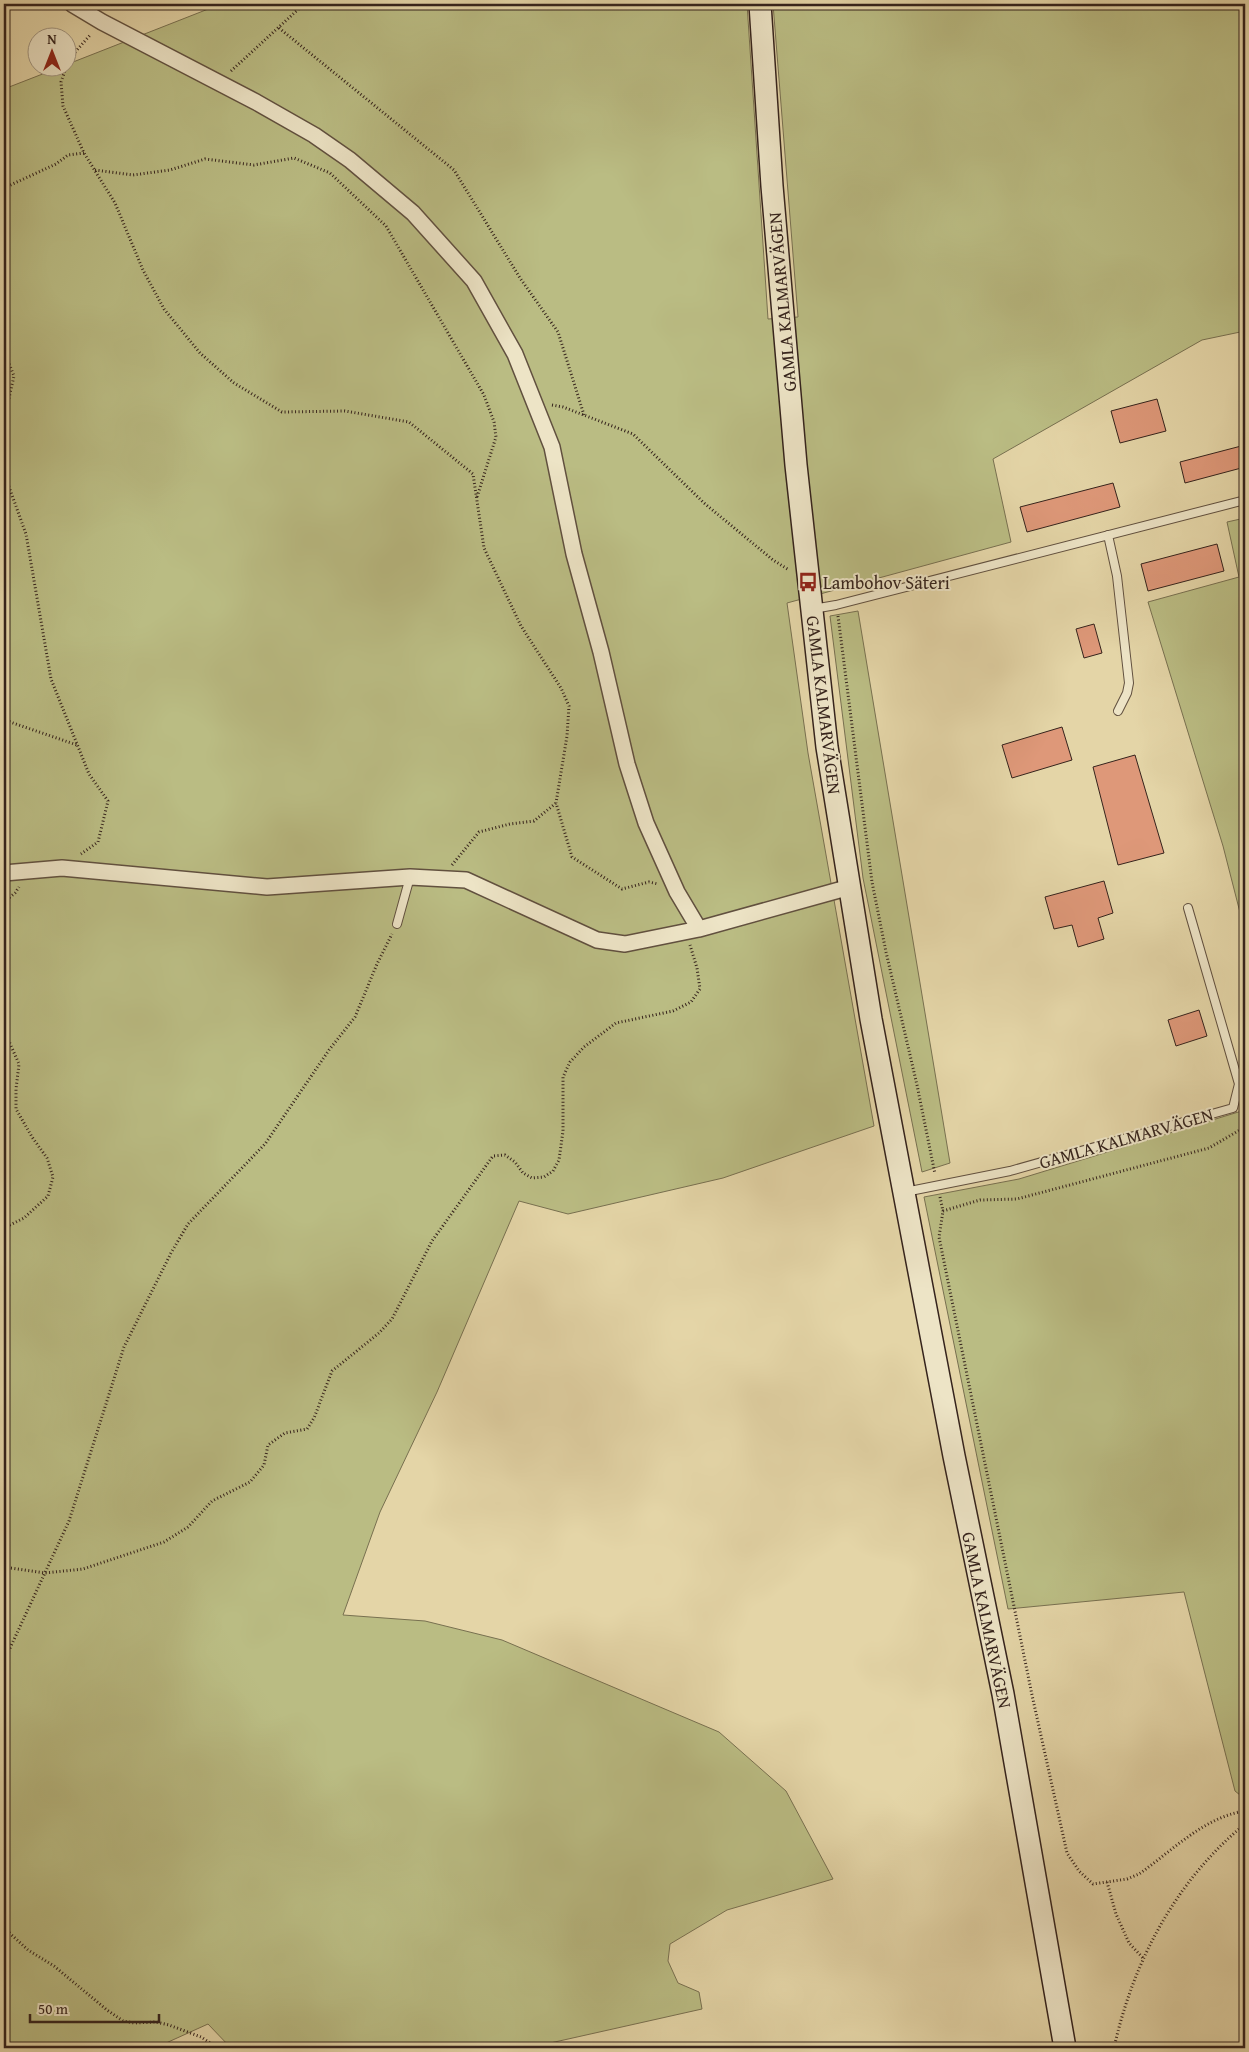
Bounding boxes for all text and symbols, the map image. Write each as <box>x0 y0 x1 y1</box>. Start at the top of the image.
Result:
north arrow <box>28 28 78 78</box>
text: N <box>47 29 57 49</box>
street label: GAMLA KALMARVÄGEN <box>761 211 803 393</box>
place label: Lambohov Säteri <box>823 569 950 596</box>
bus stop icon: Lambohov Säteri <box>797 571 819 593</box>
street label: GAMLA KALMARVÄGEN <box>800 614 848 796</box>
street label: GAMLA KALMARVÄGEN <box>1036 1100 1216 1176</box>
street label: GAMLA KALMARVÄGEN <box>955 1529 1019 1711</box>
scale bar <box>30 1992 159 2024</box>
text: 50 m <box>38 1998 69 2019</box>

